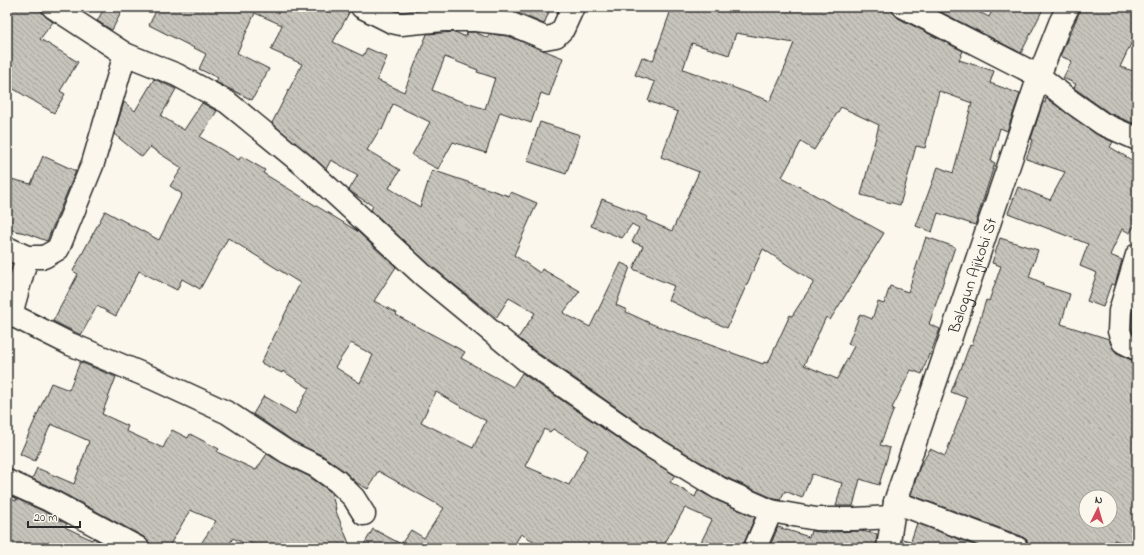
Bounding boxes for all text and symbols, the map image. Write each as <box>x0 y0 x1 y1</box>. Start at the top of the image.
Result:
street label: Balogun Ajikobi St <box>943 214 1004 338</box>
north arrow <box>1078 489 1118 529</box>
text: N <box>1094 492 1103 508</box>
scale bar <box>28 503 80 529</box>
text: 20 m <box>34 509 57 527</box>

